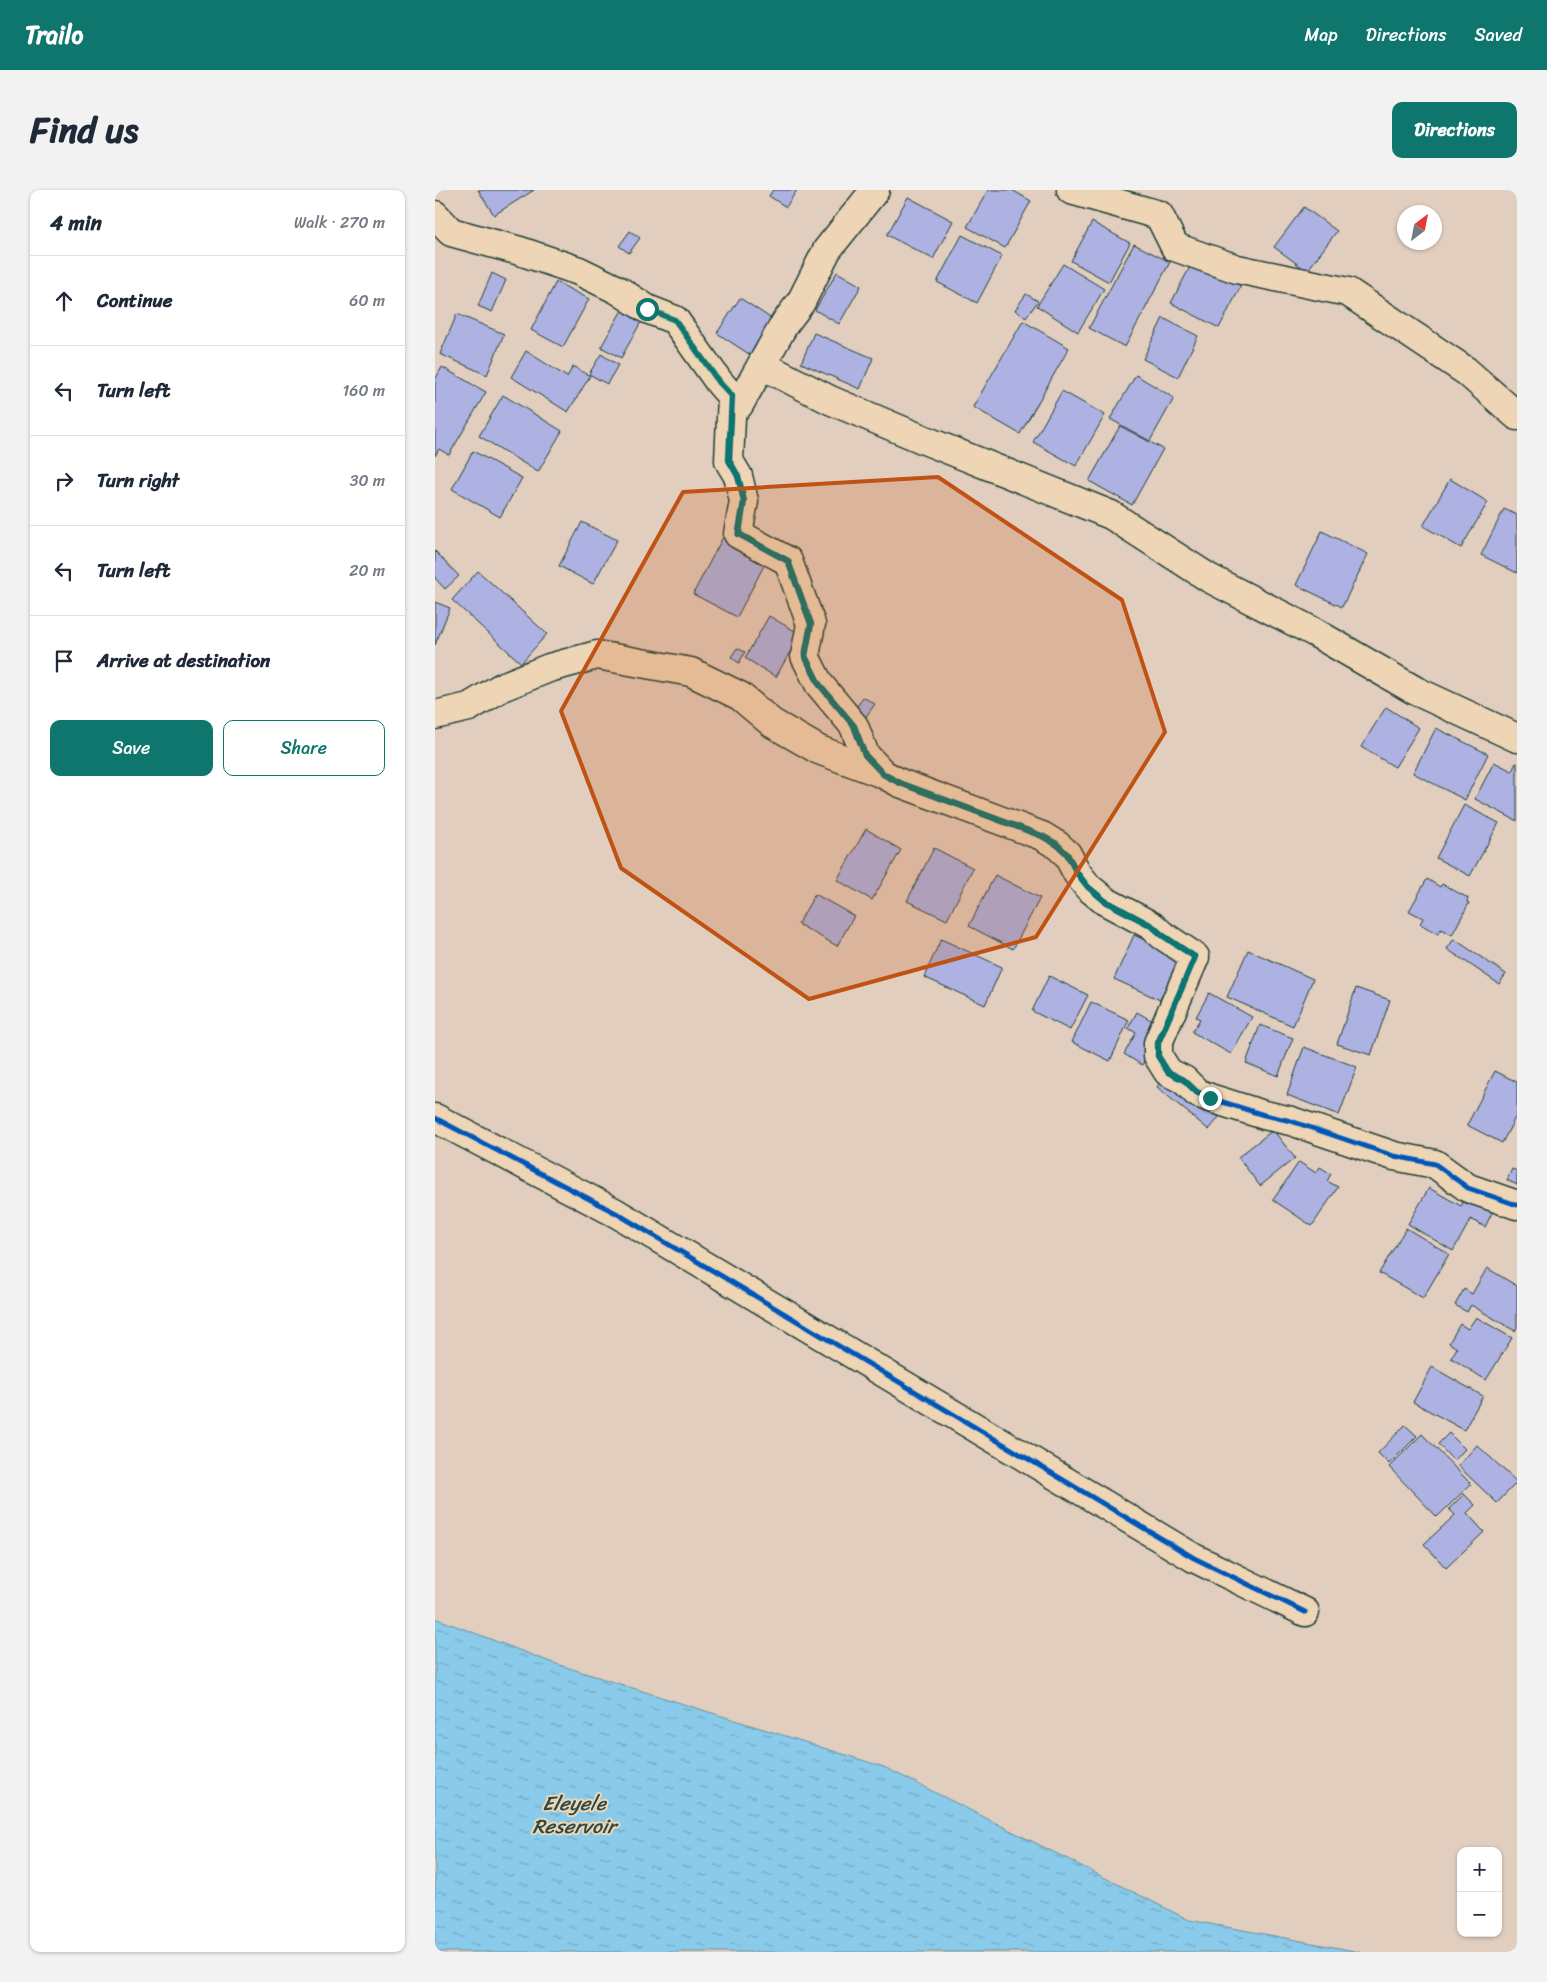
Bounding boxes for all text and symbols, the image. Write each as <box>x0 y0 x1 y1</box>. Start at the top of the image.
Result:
text: Trailo <box>25 14 83 56</box>
text: Map <box>1305 19 1338 51</box>
text: Directions <box>1366 19 1447 51</box>
text: Saved <box>1475 19 1522 51</box>
text: Find us <box>30 99 138 161</box>
button: Directions <box>1392 102 1517 158</box>
text: 4 min <box>50 204 102 242</box>
north arrow <box>1397 205 1442 250</box>
text: Walk · 270 m <box>294 208 385 237</box>
text: Continue <box>97 284 173 317</box>
text: 60 m <box>349 286 385 315</box>
icon: ahead <box>50 287 78 315</box>
route start <box>636 298 659 321</box>
text: Turn left <box>97 374 170 407</box>
text: 160 m <box>342 376 385 405</box>
icon: left <box>50 377 78 405</box>
text: Turn right <box>97 464 179 497</box>
text: 30 m <box>350 466 385 495</box>
icon: right <box>50 467 78 495</box>
text: Turn left <box>97 554 170 587</box>
text: 20 m <box>349 556 385 585</box>
icon: left <box>50 557 78 585</box>
text: Arrive at destination <box>97 644 270 677</box>
icon: arrive <box>50 647 78 675</box>
button: Save <box>50 720 213 776</box>
button: Share <box>223 720 385 776</box>
route end <box>1199 1087 1222 1110</box>
water label: Eleyele Reservoir <box>532 1786 619 1844</box>
map controls <box>1457 1847 1502 1937</box>
button: + <box>1457 1847 1502 1892</box>
button: − <box>1457 1892 1502 1937</box>

